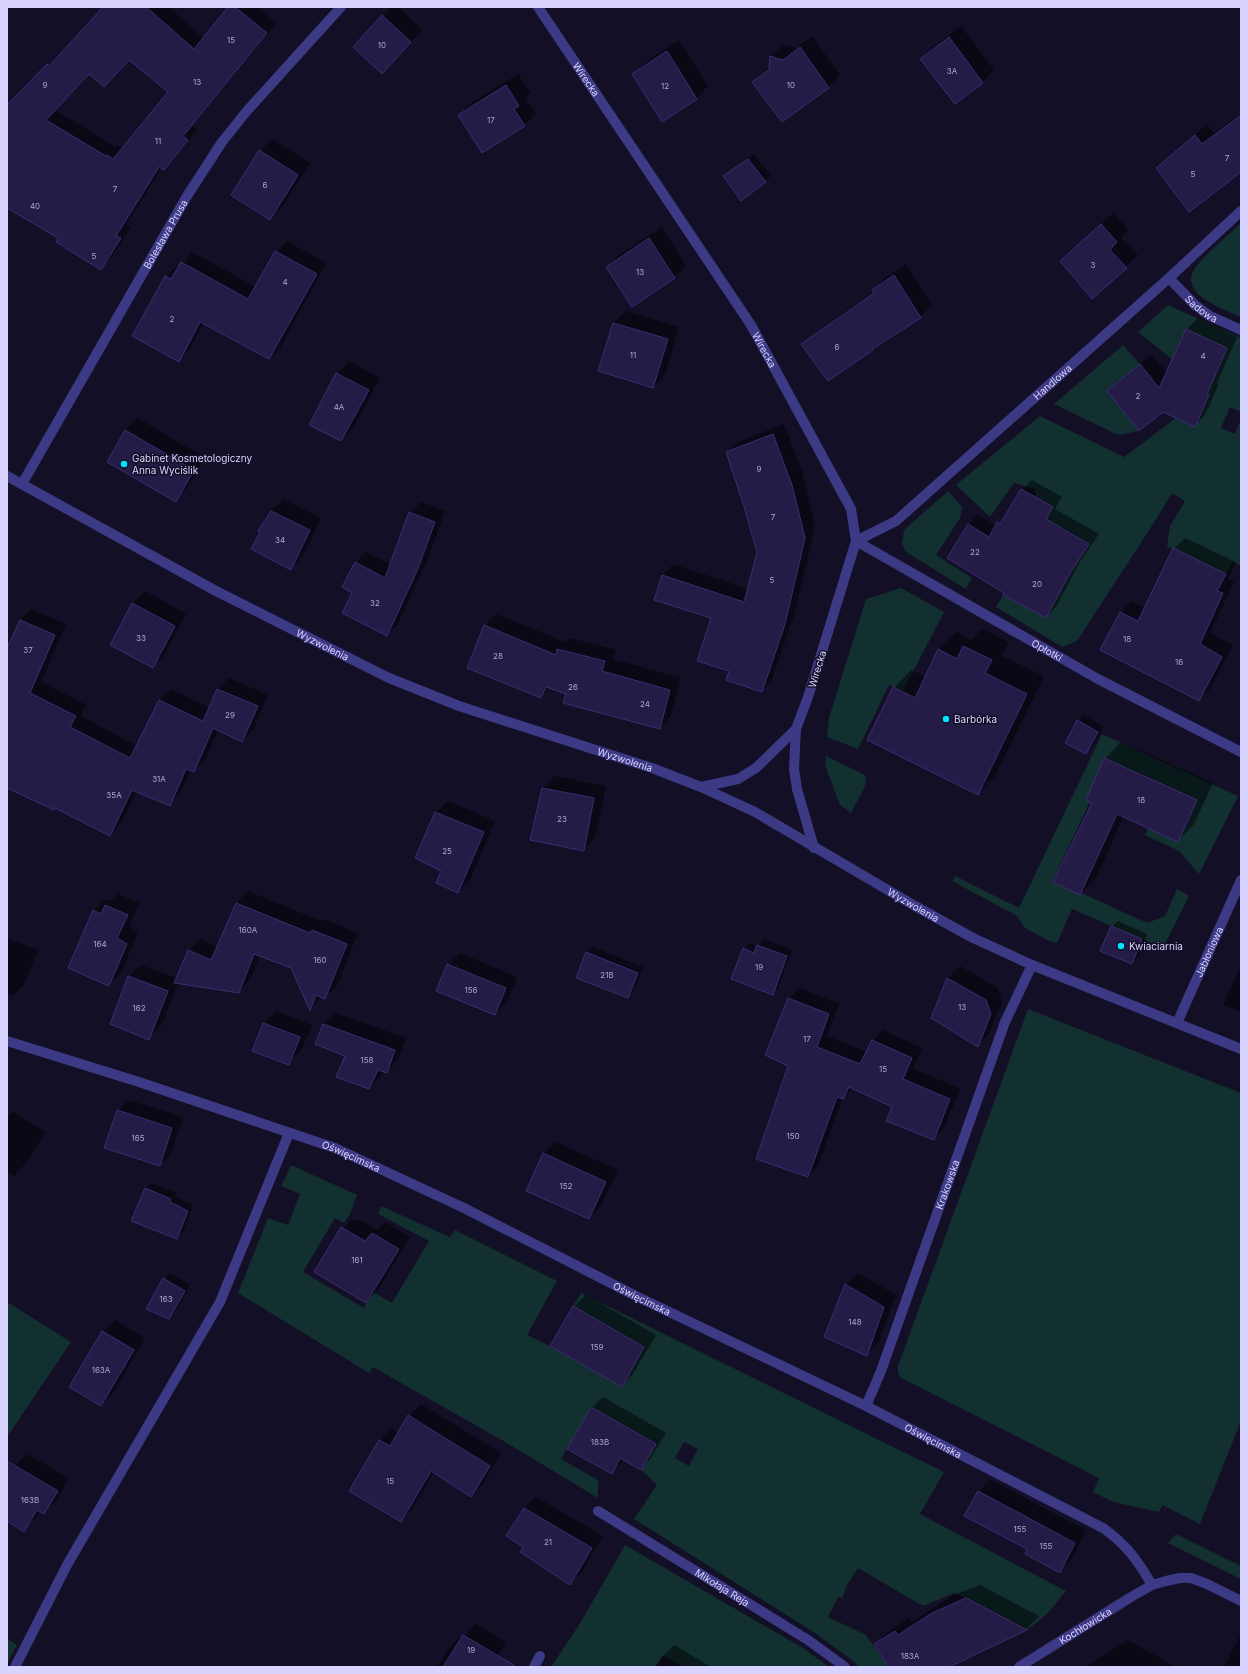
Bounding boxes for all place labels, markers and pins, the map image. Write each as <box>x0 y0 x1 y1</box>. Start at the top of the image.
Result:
place label: Gabinet Kosmetologiczny Anna Wyciślik <box>132 452 253 476</box>
marker: Gabinet Kosmetologiczny Anna Wyciślik <box>119 459 129 469</box>
place label: Barbórka <box>954 713 997 725</box>
marker: Barbórka <box>941 714 951 724</box>
place label: Kwiaciarnia <box>1129 940 1183 952</box>
marker: Kwiaciarnia <box>1116 941 1126 951</box>

